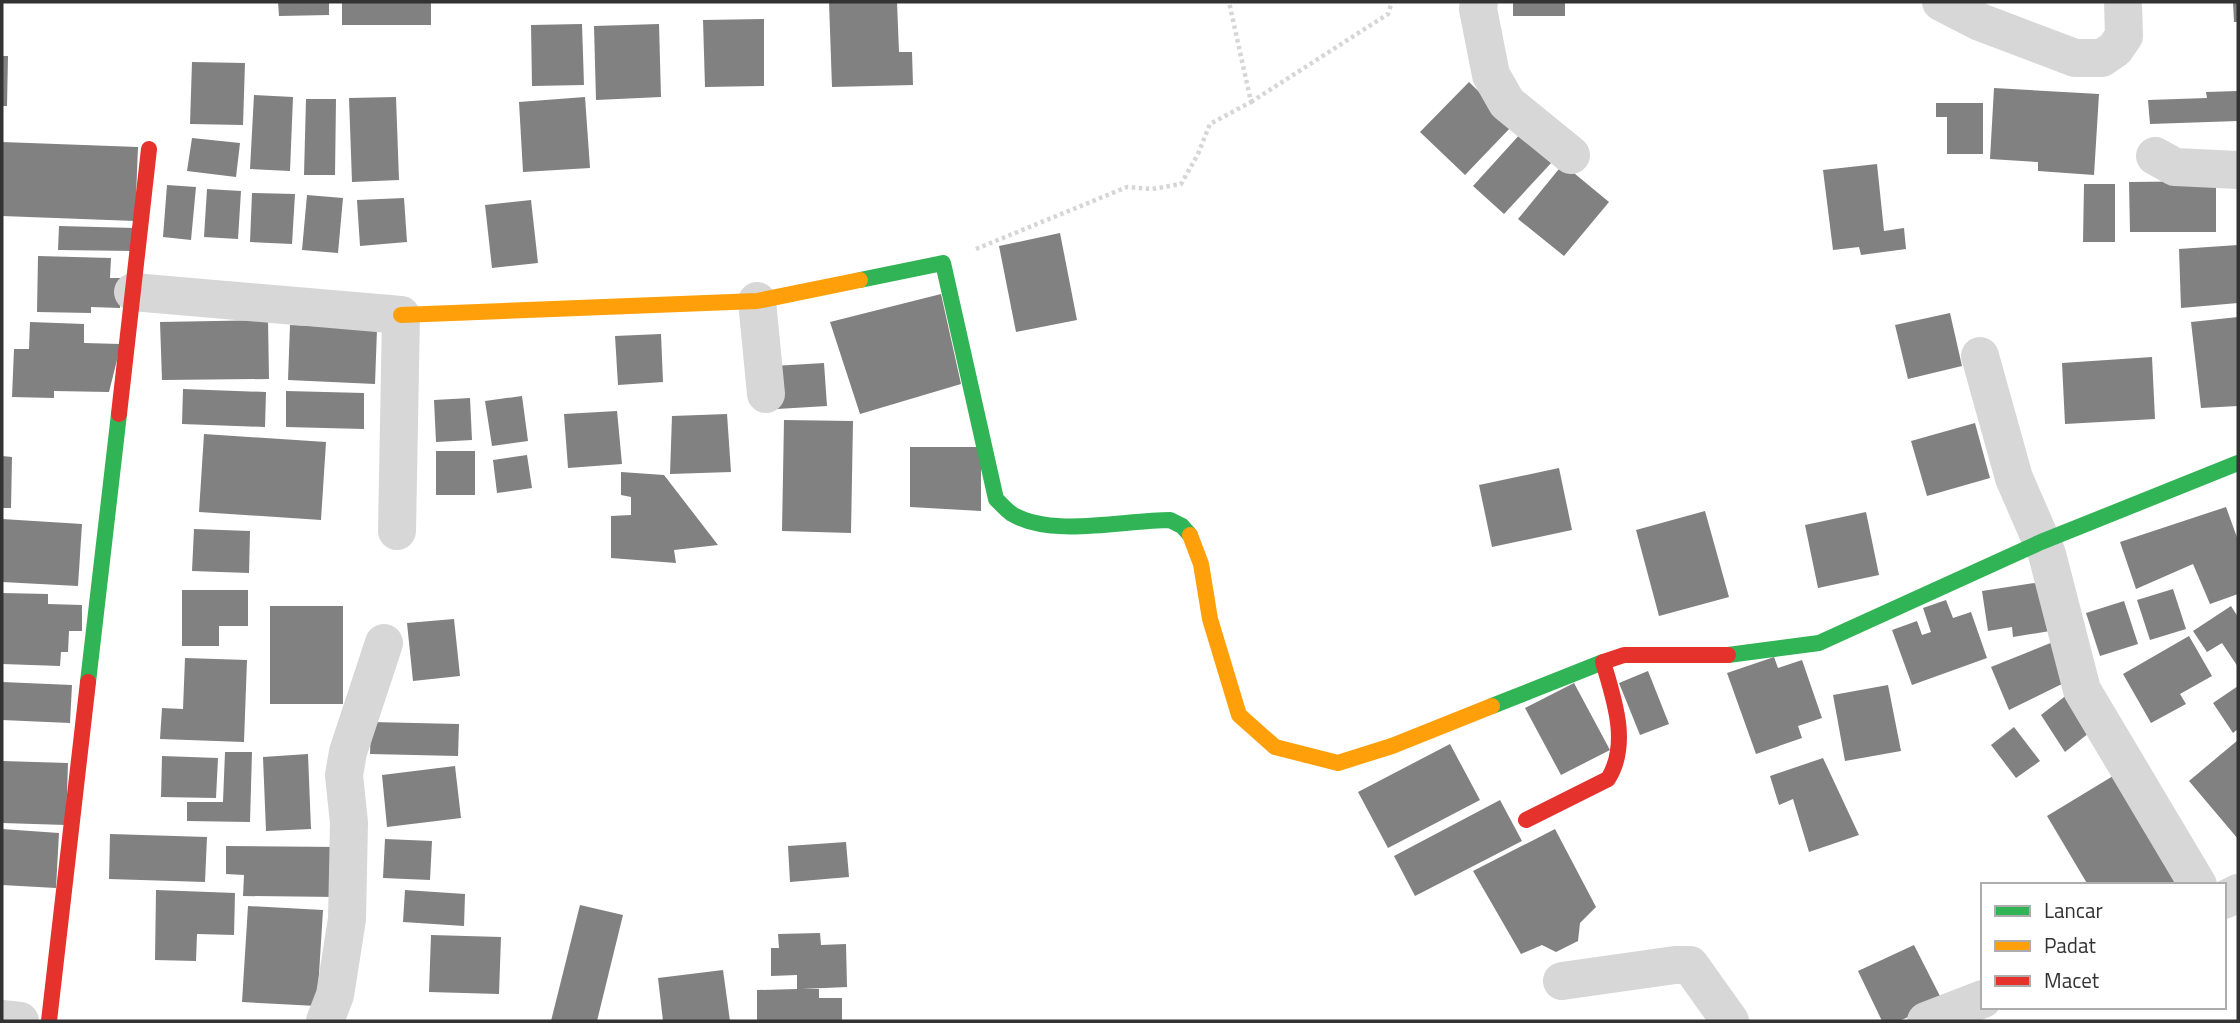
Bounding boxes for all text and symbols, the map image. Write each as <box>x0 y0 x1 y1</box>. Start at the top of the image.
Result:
legend <box>1981 883 2226 1009</box>
text: Lancar <box>2044 894 2103 926</box>
text: Padat <box>2044 929 2096 961</box>
text: Macet <box>2044 964 2100 996</box>

